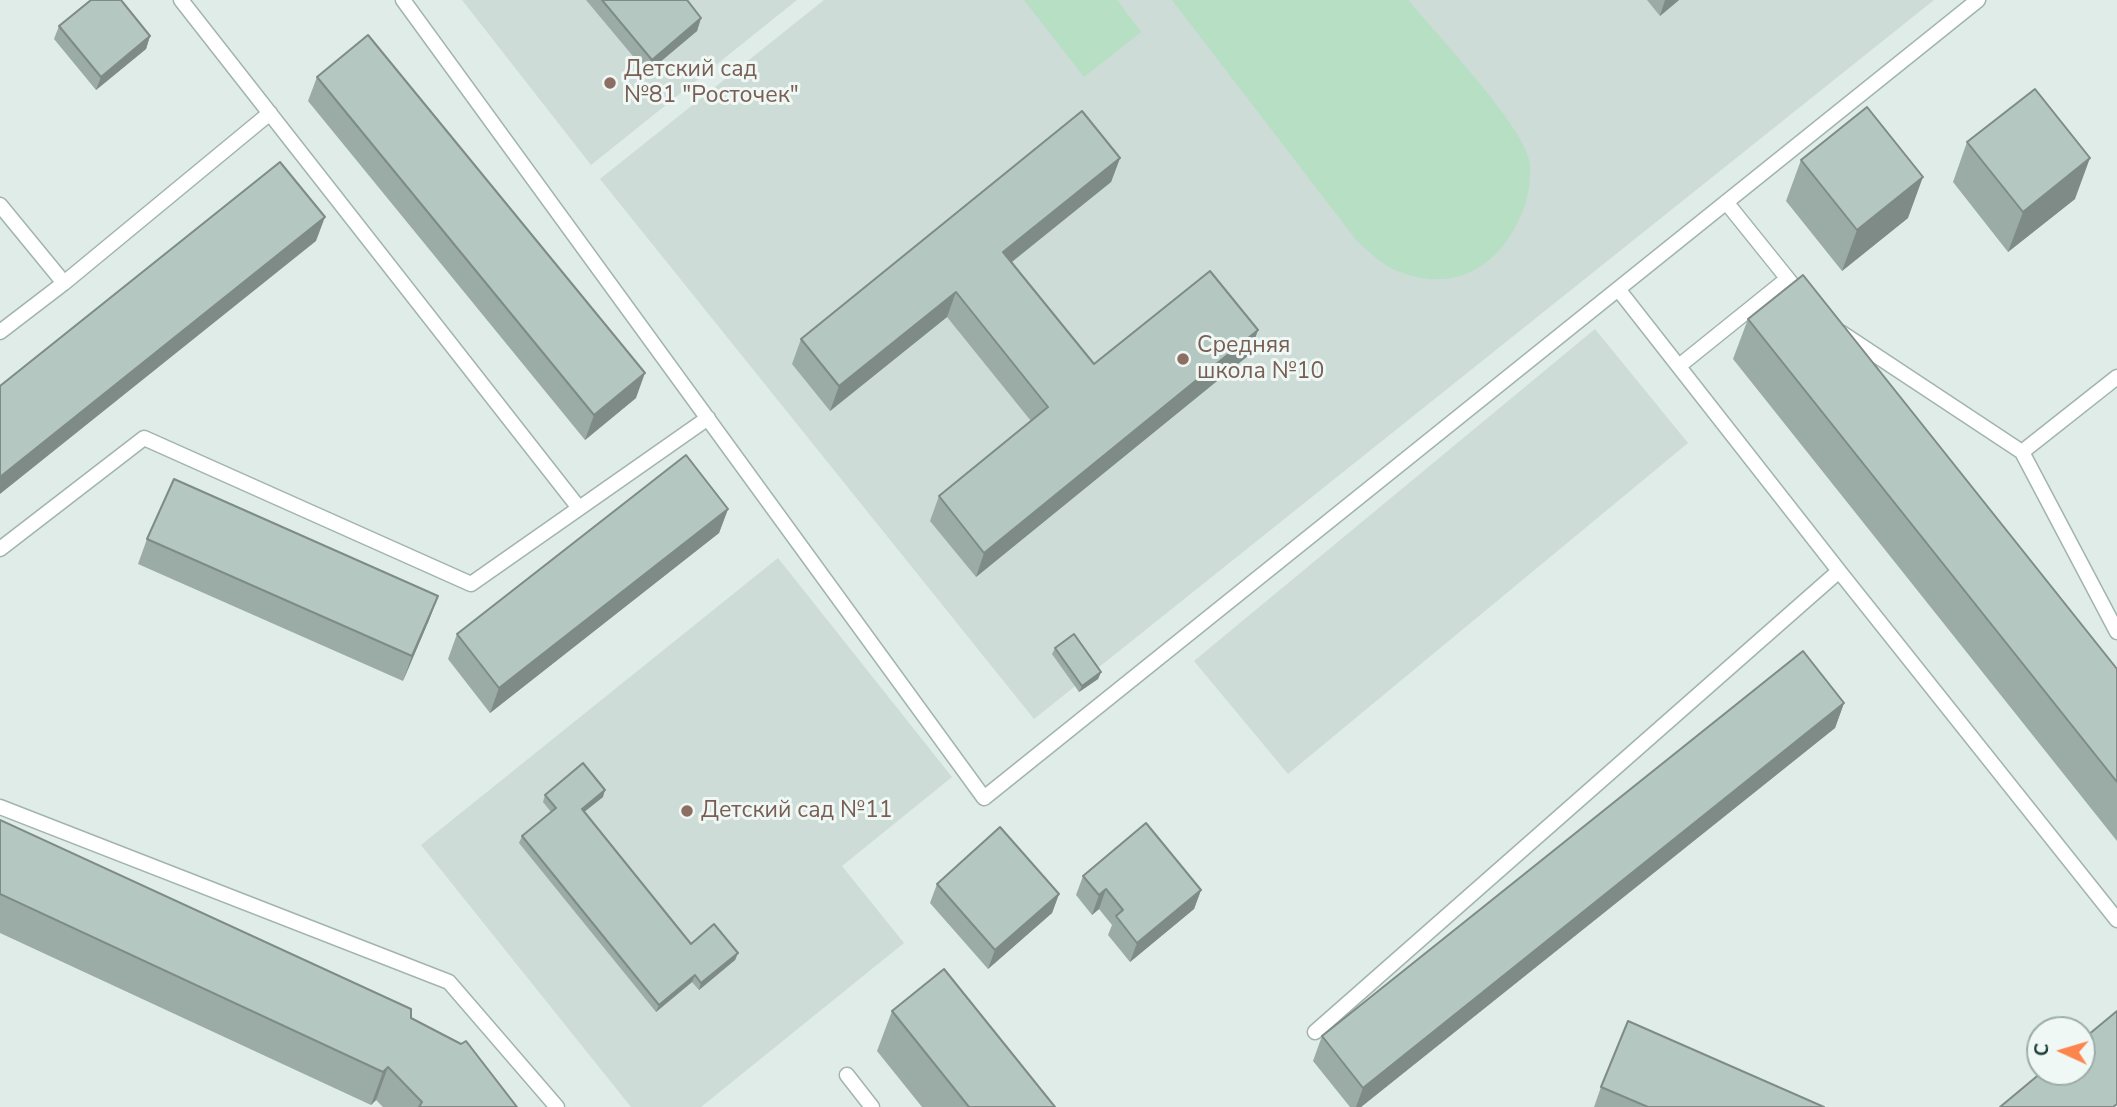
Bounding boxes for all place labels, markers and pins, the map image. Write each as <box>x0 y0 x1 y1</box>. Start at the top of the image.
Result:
place label: Детский сад №81 "Росточек" <box>624 56 799 110</box>
marker: Детский сад №81 "Росточек" <box>602 75 618 91</box>
place label: Средняя школа №10 <box>1197 332 1324 386</box>
marker: Средняя школа №10 <box>1175 351 1191 367</box>
place label: Детский сад №11 <box>701 797 893 825</box>
marker: Детский сад №11 <box>679 803 695 819</box>

